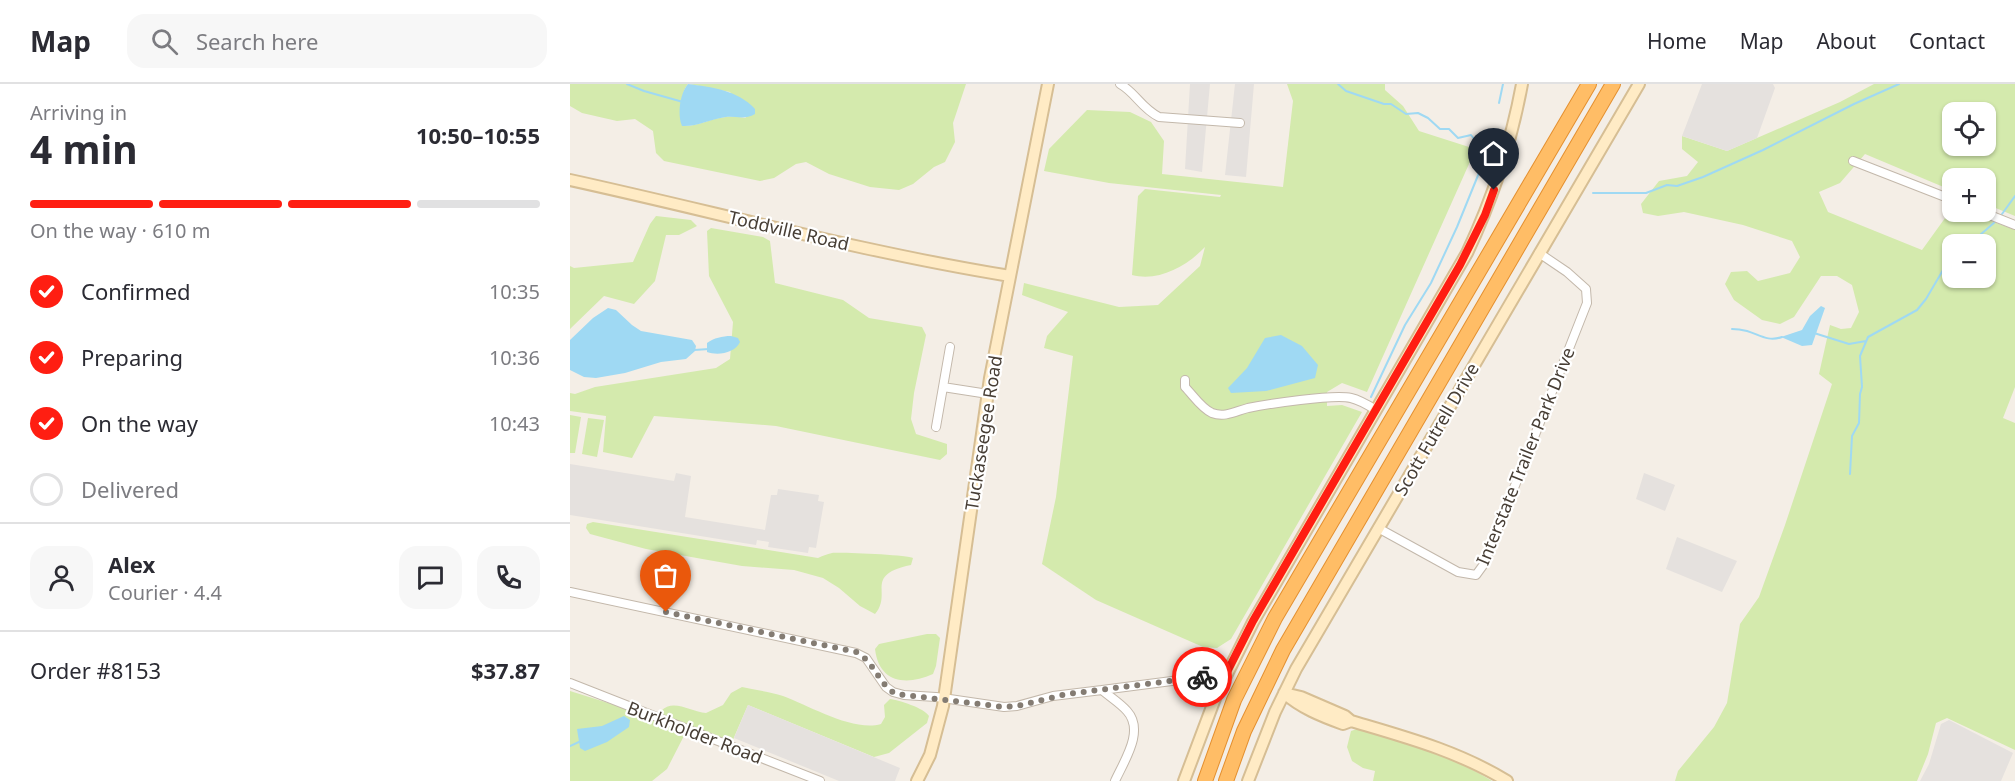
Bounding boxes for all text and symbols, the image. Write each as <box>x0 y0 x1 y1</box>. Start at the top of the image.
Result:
search box <box>127 14 547 68</box>
text: Map <box>30 22 91 60</box>
icon: search <box>148 25 181 58</box>
text: Search here <box>196 26 318 56</box>
text: Home <box>1647 27 1707 55</box>
text: Map <box>1740 27 1783 55</box>
text: About <box>1816 27 1876 55</box>
text: Contact <box>1909 27 1985 55</box>
text: Arriving in <box>30 99 127 126</box>
map controls <box>1942 102 1996 288</box>
button: locate <box>1942 102 1996 156</box>
text: 10:50–10:55 <box>416 120 540 150</box>
text: 4 min <box>30 122 137 175</box>
pin <box>1468 128 1519 190</box>
icon: home <box>1477 137 1510 170</box>
button: + <box>1942 168 1996 222</box>
street label: Toddville Road <box>726 204 852 256</box>
text: On the way · 610 m <box>30 217 210 244</box>
button: − <box>1942 234 1996 288</box>
icon: check <box>30 275 63 308</box>
text: Confirmed <box>81 276 191 306</box>
text: 10:35 <box>489 278 540 305</box>
icon: check <box>30 341 63 374</box>
text: Preparing <box>81 342 183 372</box>
text: 10:36 <box>489 344 540 371</box>
street label: Interstate Trailer Park Drive <box>1470 344 1580 568</box>
street label: Tuckaseegee Road <box>959 354 1007 512</box>
street label: Scott Futrell Drive <box>1388 358 1484 500</box>
icon: check <box>30 407 63 440</box>
text: On the way <box>81 408 198 438</box>
text: 10:43 <box>489 410 540 437</box>
text: Delivered <box>81 474 179 504</box>
button: person <box>30 546 93 609</box>
button: chat <box>399 546 462 609</box>
button: phone <box>477 546 540 609</box>
text: Alex <box>108 549 155 579</box>
pin <box>640 550 691 612</box>
icon: bag <box>649 559 682 592</box>
text: Courier · 4.4 <box>108 579 222 606</box>
courier <box>1172 647 1232 707</box>
text: Order #8153 <box>30 655 161 685</box>
text: $37.87 <box>471 655 540 685</box>
icon: bike <box>1186 661 1219 694</box>
street label: Burkholder Road <box>624 695 766 769</box>

